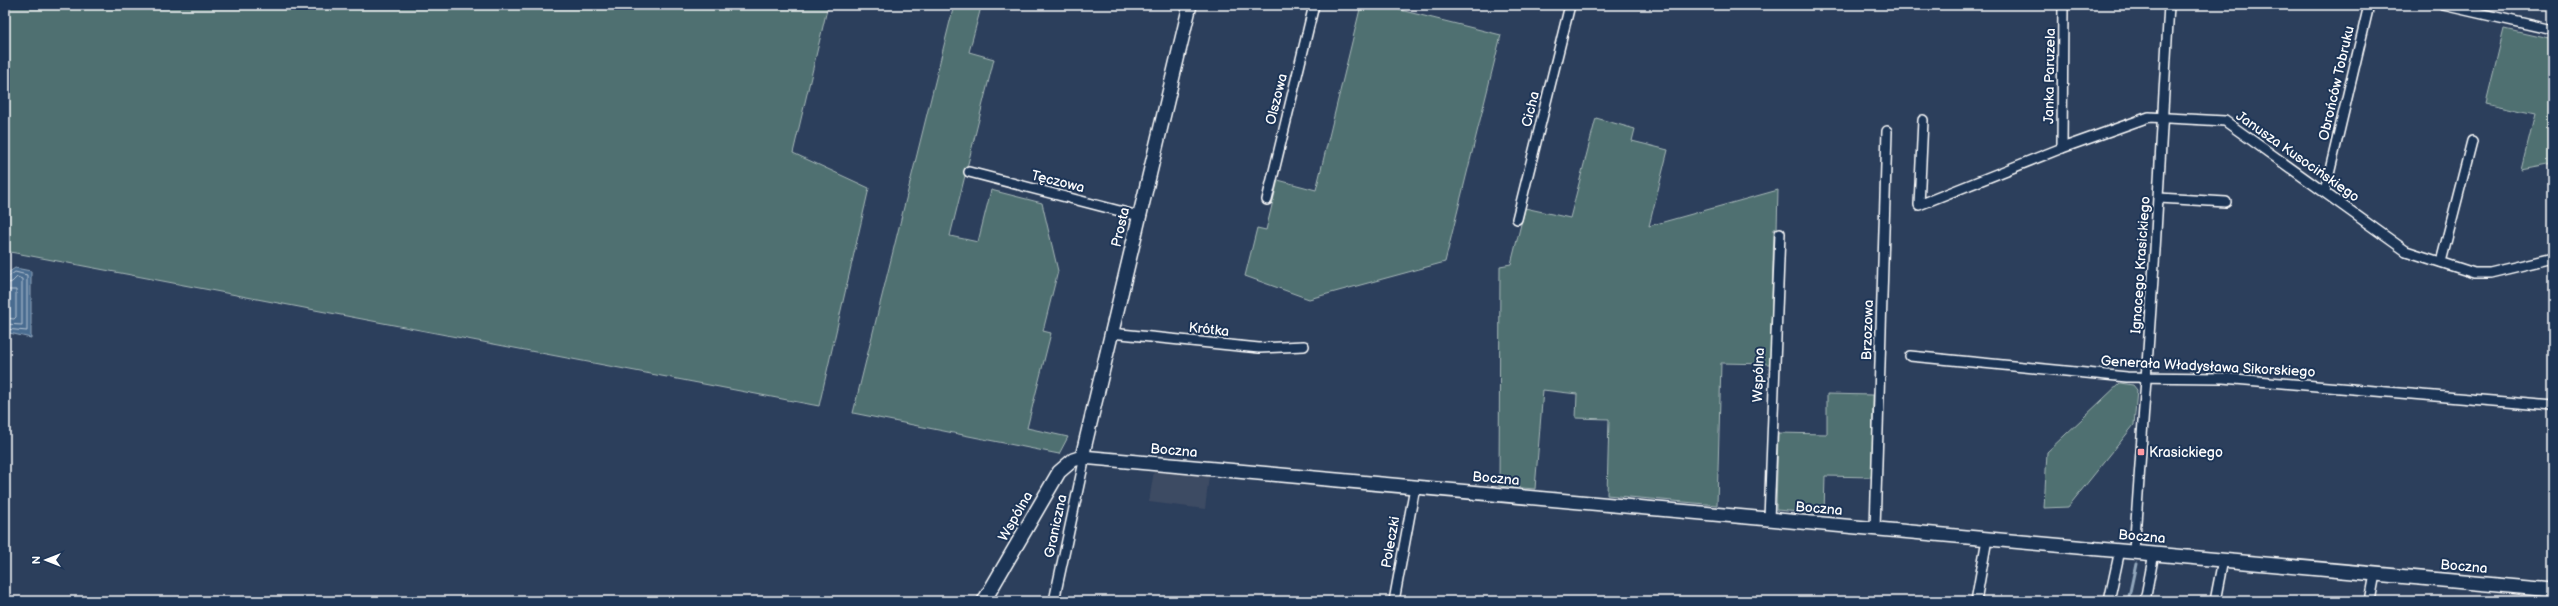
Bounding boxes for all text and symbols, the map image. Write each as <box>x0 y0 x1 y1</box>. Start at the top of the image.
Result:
street label: Obrońców Tobruku <box>2315 24 2358 142</box>
street label: Janka Paruzela <box>2040 28 2059 124</box>
street label: Olszowa <box>1262 72 1291 127</box>
street label: Cicha <box>1518 89 1543 129</box>
street label: Janusza Kusocińskiego <box>2233 107 2363 206</box>
street label: Tęczowa <box>1029 167 1086 196</box>
street label: Ignacego Krasickiego <box>2127 196 2154 334</box>
street label: Prosta <box>1108 206 1133 249</box>
street label: Brzozowa <box>1858 299 1877 361</box>
street label: Krótka <box>1188 319 1230 340</box>
street label: Wspólna <box>1749 347 1768 403</box>
street label: Generała Władysława Sikorskiego <box>2100 352 2316 381</box>
street label: Boczna <box>1150 440 1198 461</box>
place label: Krasickiego <box>2149 444 2223 461</box>
marker: Krasickiego <box>2136 447 2146 457</box>
street label: Boczna <box>1472 468 1520 489</box>
street label: Wspólna <box>994 488 1037 544</box>
street label: Graniczna <box>1040 493 1071 559</box>
street label: Boczna <box>1795 498 1843 519</box>
street label: Poleczki <box>1378 515 1403 569</box>
street label: Boczna <box>2118 526 2166 547</box>
north arrow <box>26 540 66 580</box>
text: N <box>30 556 43 564</box>
street label: Boczna <box>2440 556 2488 577</box>

